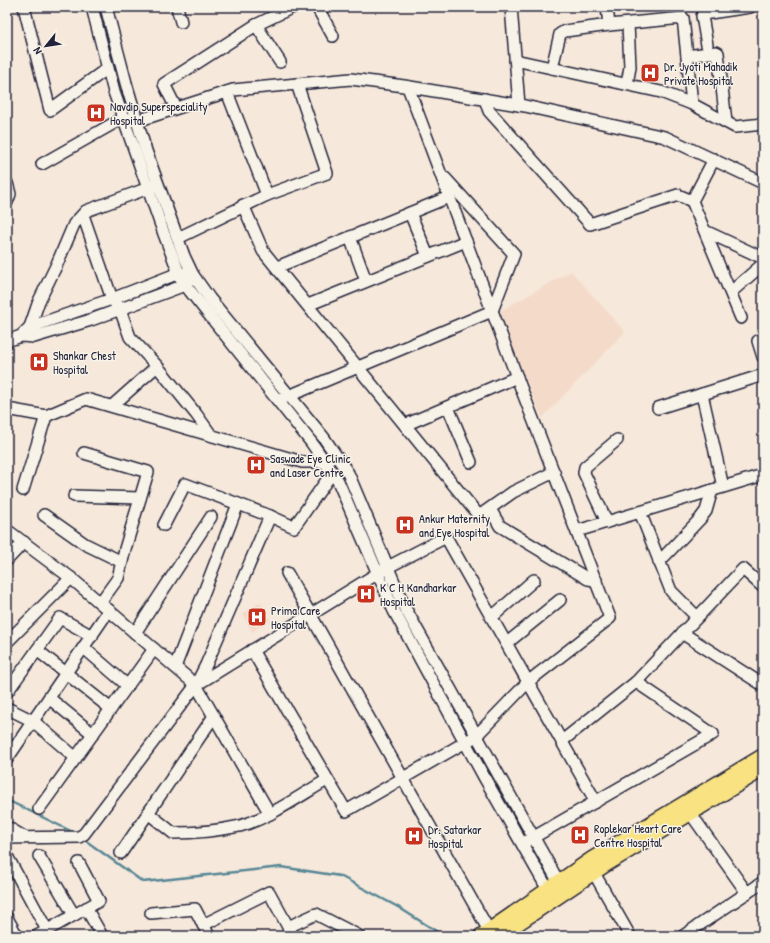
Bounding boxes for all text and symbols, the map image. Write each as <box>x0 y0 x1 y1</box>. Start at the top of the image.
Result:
north arrow <box>26 26 66 66</box>
text: N <box>30 45 45 57</box>
place label: Dr. Jyoti Mahadik Private Hospital <box>664 58 738 89</box>
hospital icon: Dr. Jyoti Mahadik Private Hospital <box>639 62 661 84</box>
place label: Navdip Superspeciality Hospital <box>110 98 208 129</box>
hospital icon: Navdip Superspeciality Hospital <box>85 102 107 124</box>
place label: Shankar Chest Hospital <box>53 347 117 378</box>
hospital icon: Shankar Chest Hospital <box>28 351 50 373</box>
place label: Saswade Eye Clinic and Laser Centre <box>270 450 351 481</box>
hospital icon: Saswade Eye Clinic and Laser Centre <box>245 454 267 476</box>
place label: Ankur Maternity and Eye Hospital <box>419 510 490 541</box>
hospital icon: Ankur Maternity and Eye Hospital <box>394 514 416 536</box>
place label: K C H Kandharkar Hospital <box>380 579 457 610</box>
hospital icon: K C H Kandharkar Hospital <box>355 583 377 605</box>
place label: Prima Care Hospital <box>271 602 321 633</box>
hospital icon: Prima Care Hospital <box>246 606 268 628</box>
place label: Roplekar Heart Care Centre Hospital <box>594 820 682 851</box>
place label: Dr. Satarkar Hospital <box>428 821 482 852</box>
hospital icon: Roplekar Heart Care Centre Hospital <box>569 824 591 846</box>
hospital icon: Dr. Satarkar Hospital <box>403 825 425 847</box>

